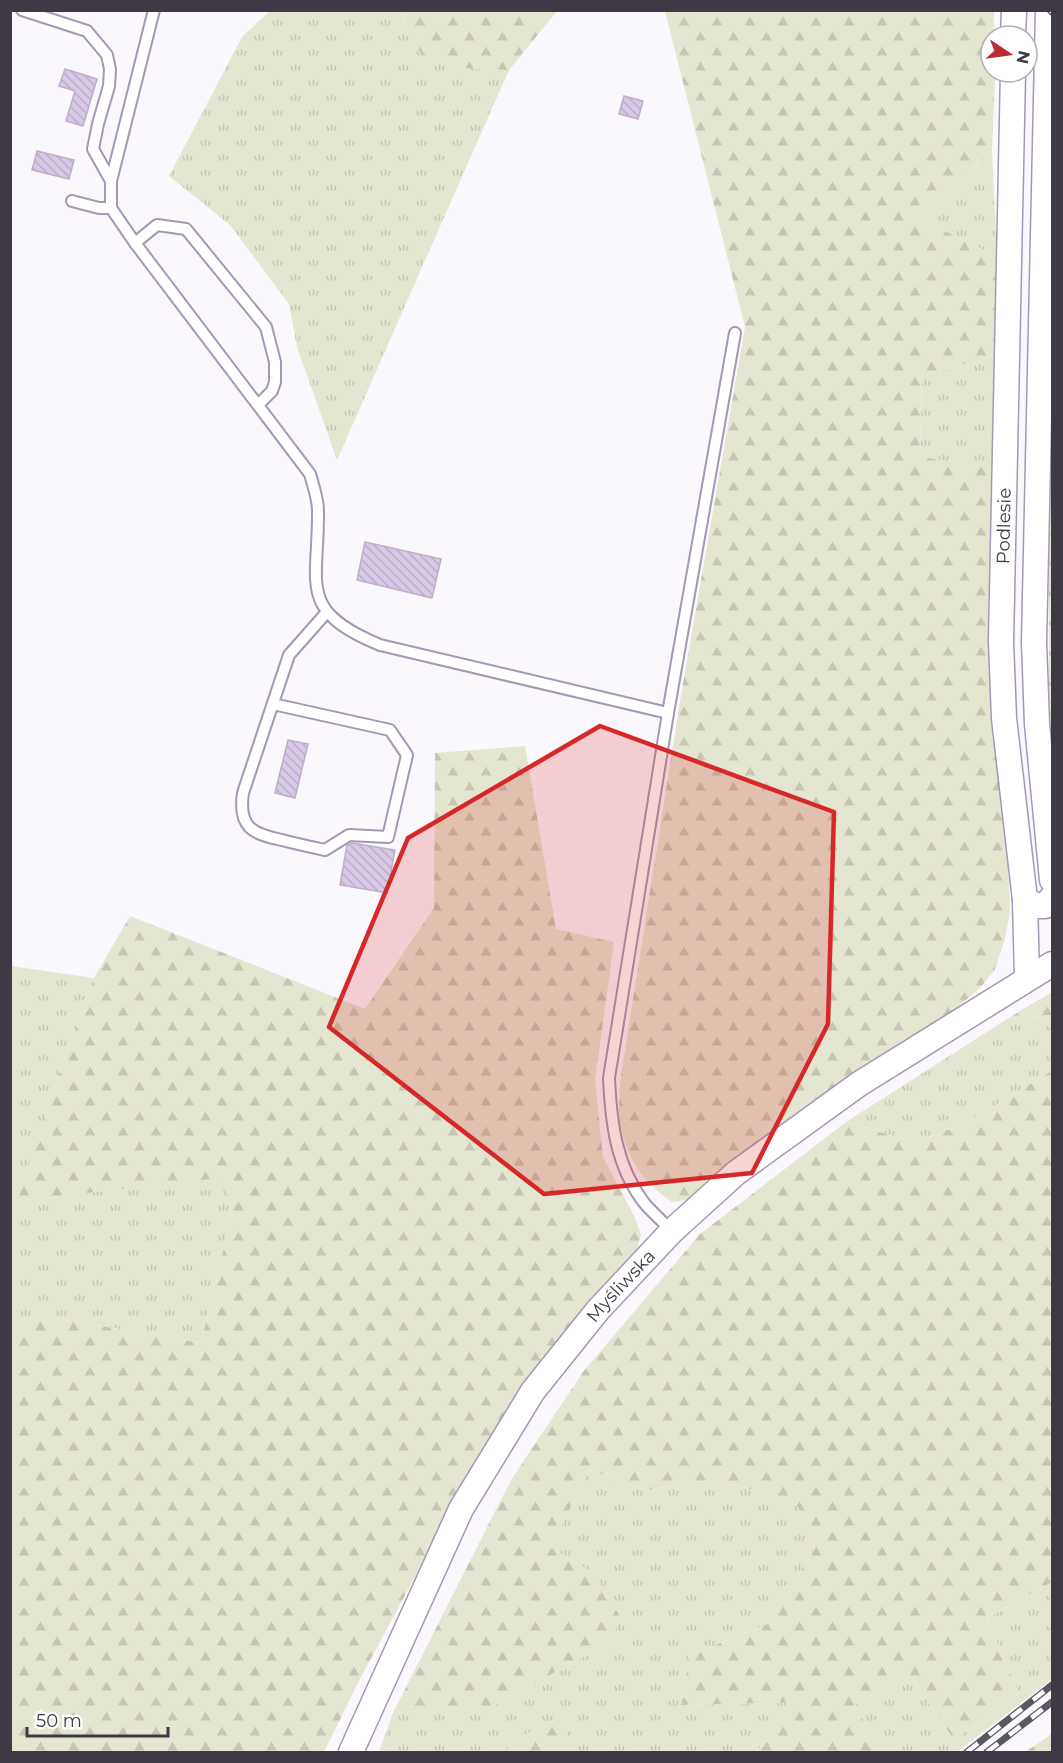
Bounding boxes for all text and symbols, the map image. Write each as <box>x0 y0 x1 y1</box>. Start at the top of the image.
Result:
north arrow <box>979 24 1039 84</box>
text: N <box>1012 49 1034 66</box>
street label: Podlesie <box>992 487 1016 564</box>
street label: Myśliwska <box>582 1245 660 1327</box>
scale bar <box>27 1700 168 1738</box>
text: 50 m <box>36 1710 82 1732</box>

